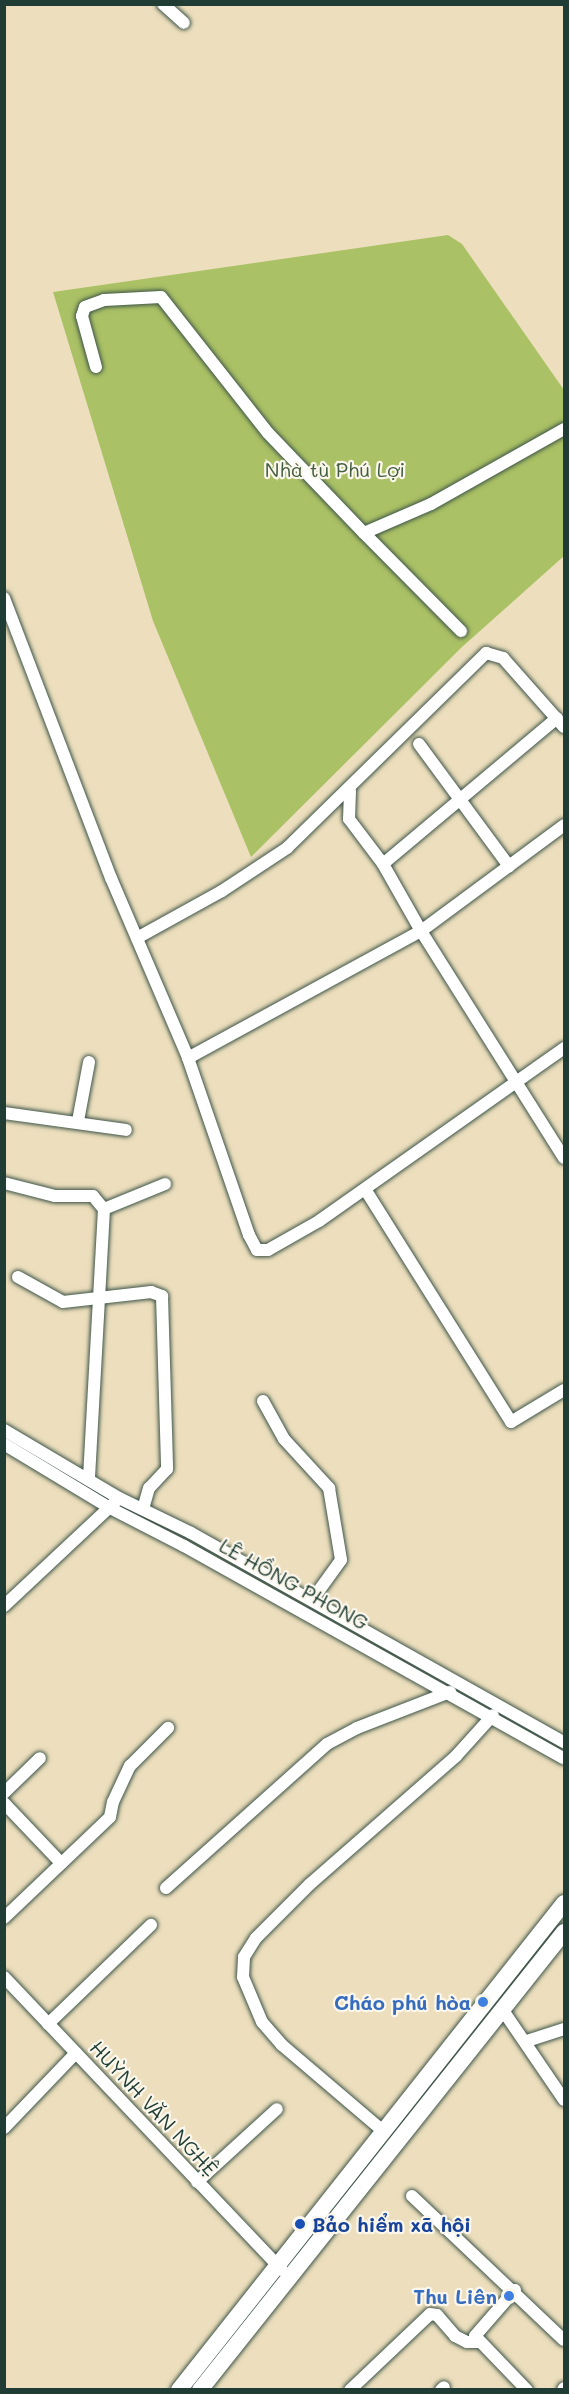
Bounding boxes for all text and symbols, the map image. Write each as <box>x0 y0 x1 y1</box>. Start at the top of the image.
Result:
park label: Nhà tù Phú Lợi <box>265 457 405 481</box>
street label: LÊ HỒNG PHONG <box>215 1533 373 1635</box>
place label: Cháo phú hòa <box>334 1990 471 2014</box>
marker: Cháo phú hòa <box>476 1995 490 2009</box>
street label: HUỲNH VĂN NGHỆ <box>85 2035 223 2181</box>
place label: Bảo hiểm xã hội <box>312 2212 471 2236</box>
marker: Bảo hiểm xã hội <box>293 2217 307 2231</box>
place label: Thu Liên <box>413 2284 497 2308</box>
marker: Thu Liên <box>502 2289 516 2303</box>

